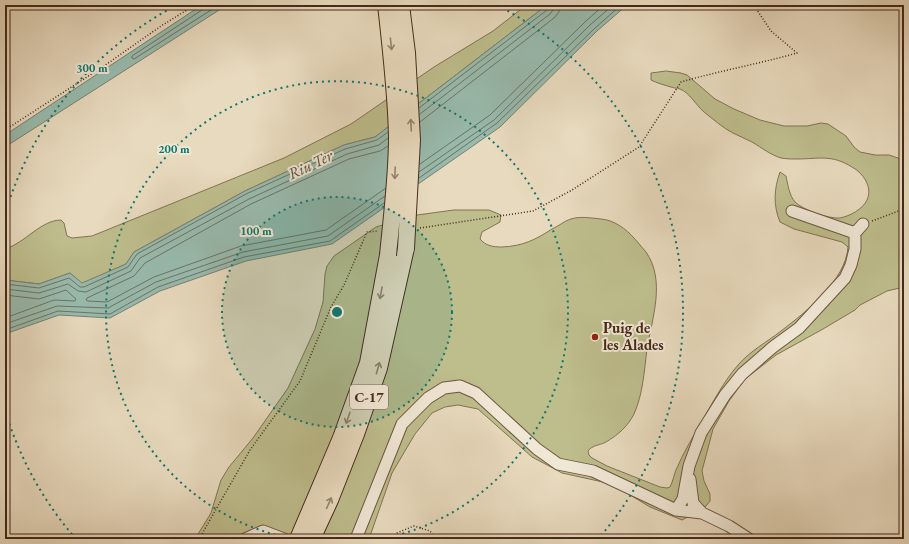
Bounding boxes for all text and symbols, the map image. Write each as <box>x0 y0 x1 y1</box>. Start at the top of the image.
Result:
one-way arrow <box>387 37 394 50</box>
text: 300 m <box>76 60 108 76</box>
one-way arrow <box>408 119 415 132</box>
text: 200 m <box>158 141 190 157</box>
water label: Riu Ter <box>284 144 337 184</box>
one-way arrow <box>391 166 399 179</box>
text: 100 m <box>240 223 272 239</box>
one-way arrow <box>377 286 385 299</box>
centre of rings <box>330 305 344 319</box>
place label: Puig de les Alades <box>603 318 664 354</box>
marker: Puig de les Alades <box>590 332 600 342</box>
one-way arrow <box>375 362 382 375</box>
road number: C-17 <box>350 385 388 409</box>
one-way arrow <box>344 412 351 425</box>
one-way arrow <box>325 498 333 510</box>

